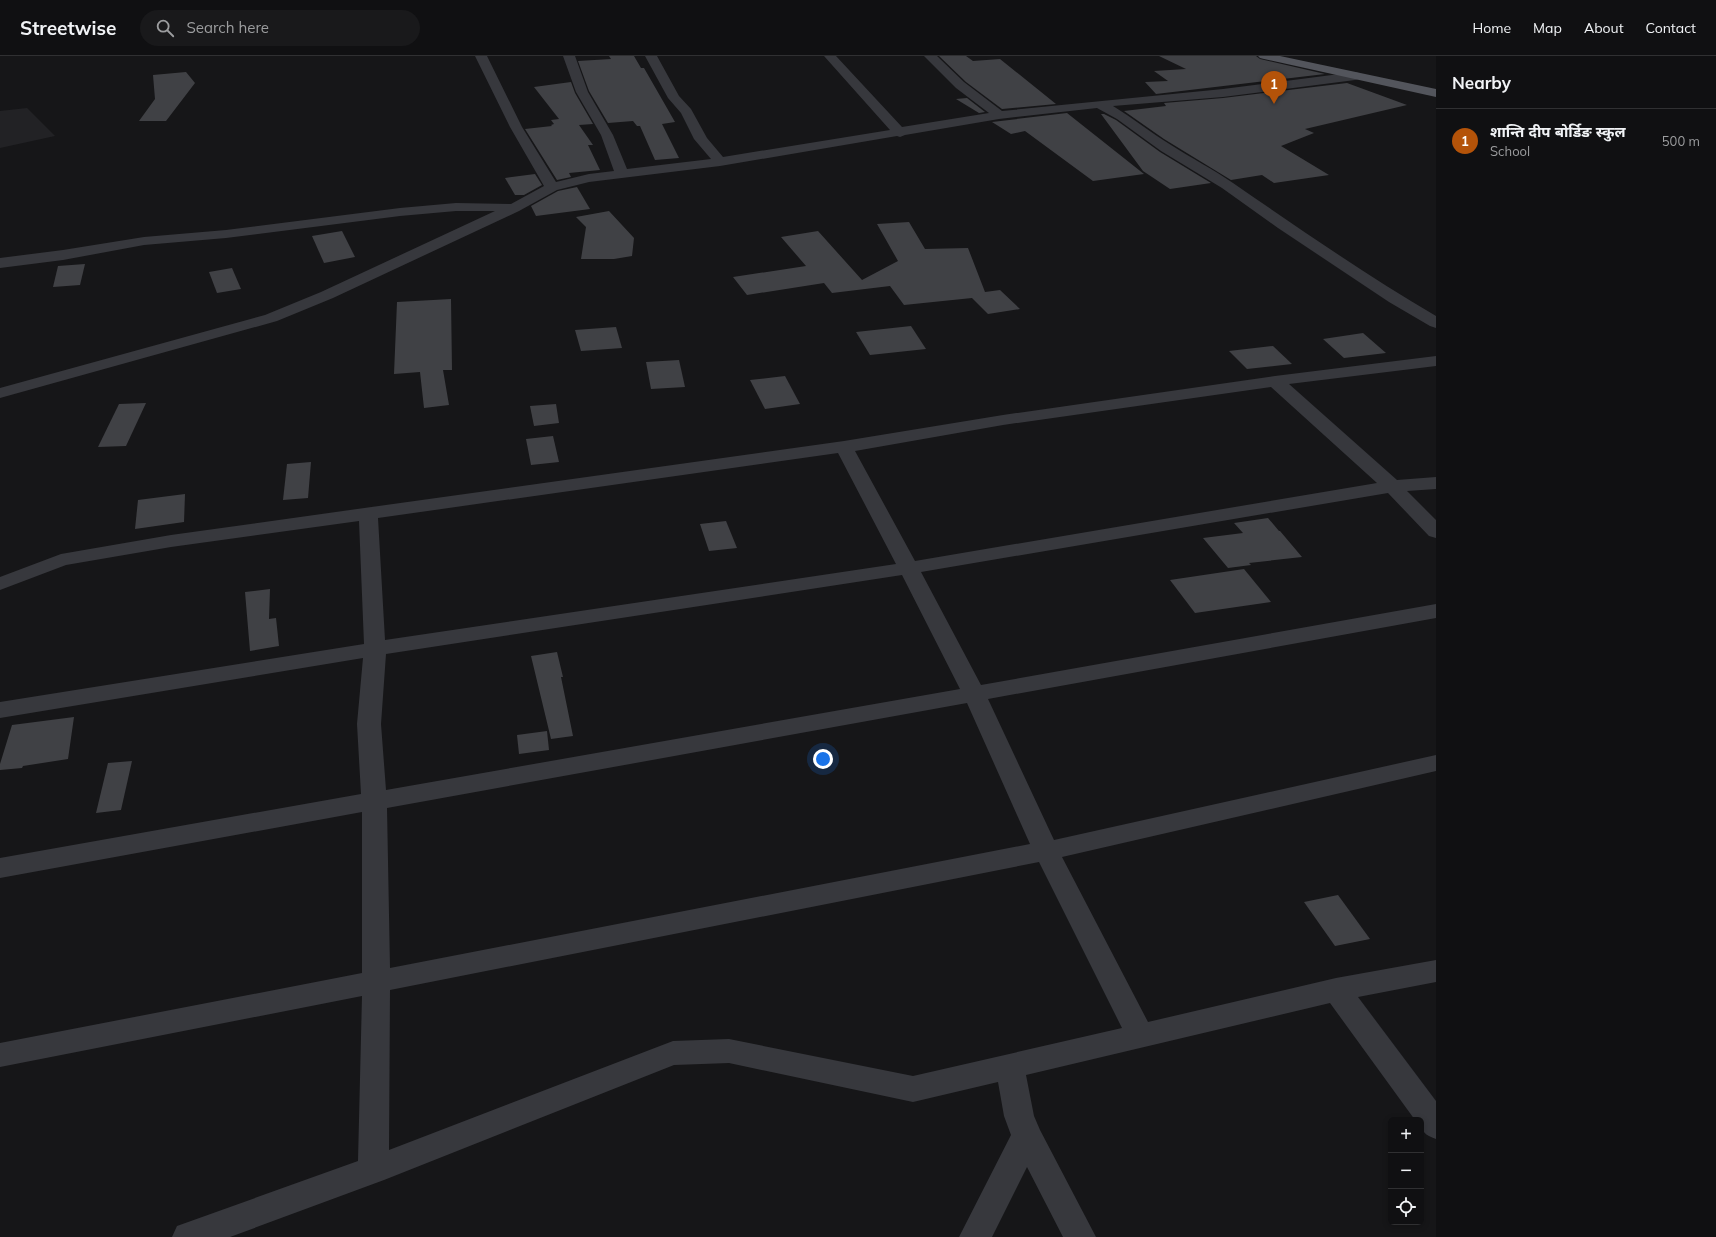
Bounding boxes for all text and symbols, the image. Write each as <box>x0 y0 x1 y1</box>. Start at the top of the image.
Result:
search box <box>140 10 420 46</box>
text: Streetwise <box>20 16 116 40</box>
icon: search <box>154 17 176 39</box>
text: Search here <box>186 18 269 37</box>
text: Home <box>1472 19 1511 37</box>
text: Map <box>1533 19 1562 37</box>
text: About <box>1584 19 1624 37</box>
text: Contact <box>1646 19 1696 37</box>
pin: 1 <box>1261 71 1287 104</box>
text: Nearby <box>1452 72 1511 93</box>
text: शान्ति दीप बोर्डिङ स्कुल <box>1490 122 1626 141</box>
text: 1 <box>1461 133 1469 149</box>
text: 500 m <box>1662 133 1700 149</box>
text: School <box>1490 143 1530 159</box>
your location <box>813 749 833 769</box>
map controls <box>1388 1117 1424 1225</box>
button: + <box>1388 1117 1424 1153</box>
button: − <box>1388 1153 1424 1189</box>
button: locate <box>1388 1189 1424 1225</box>

